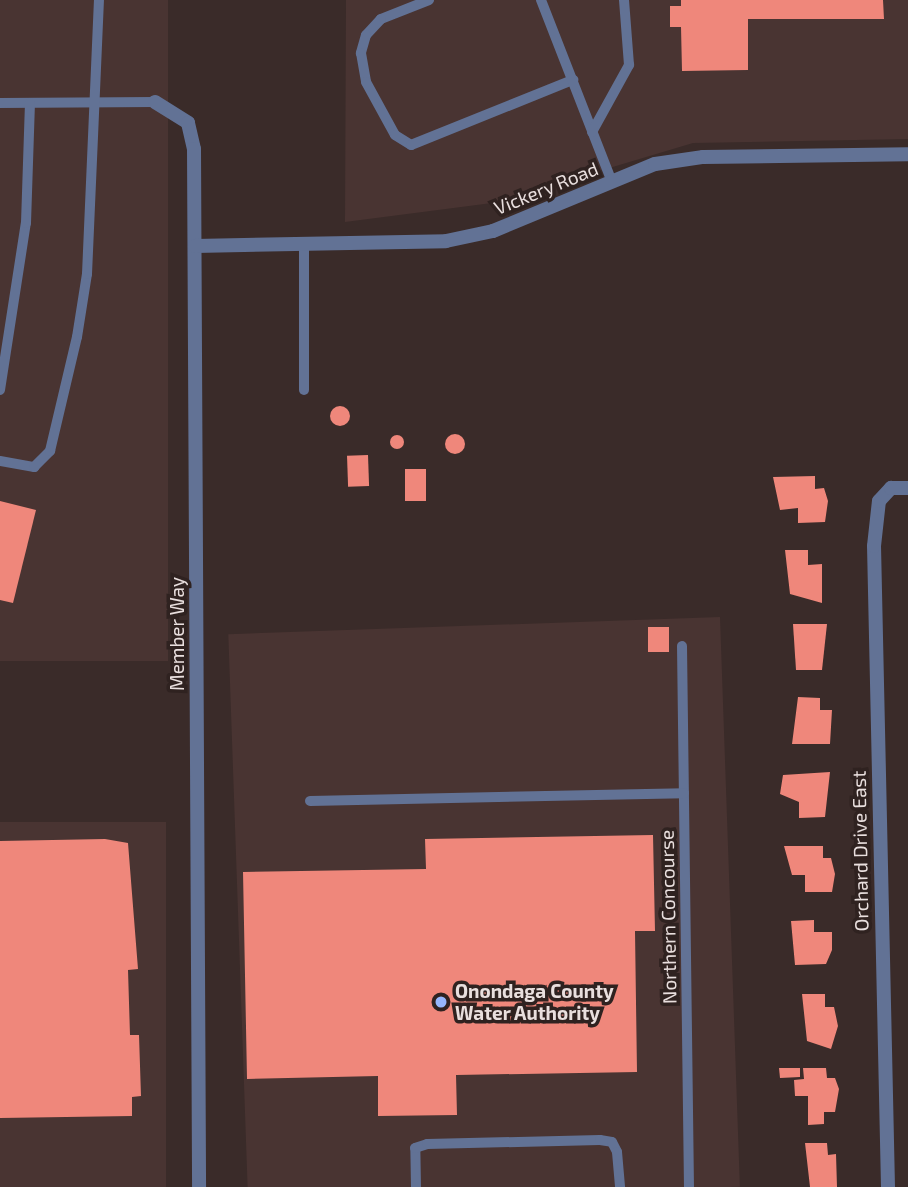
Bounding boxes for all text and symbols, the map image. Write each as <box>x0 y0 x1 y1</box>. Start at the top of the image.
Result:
street label: Vickery Road <box>490 157 602 219</box>
street label: Member Way <box>166 577 188 691</box>
street label: Orchard Drive East <box>847 770 873 932</box>
street label: Northern Concourse <box>655 830 681 1004</box>
place label: Onondaga County Water Authority <box>455 980 614 1024</box>
marker: Onondaga County Water Authority <box>433 994 449 1010</box>

